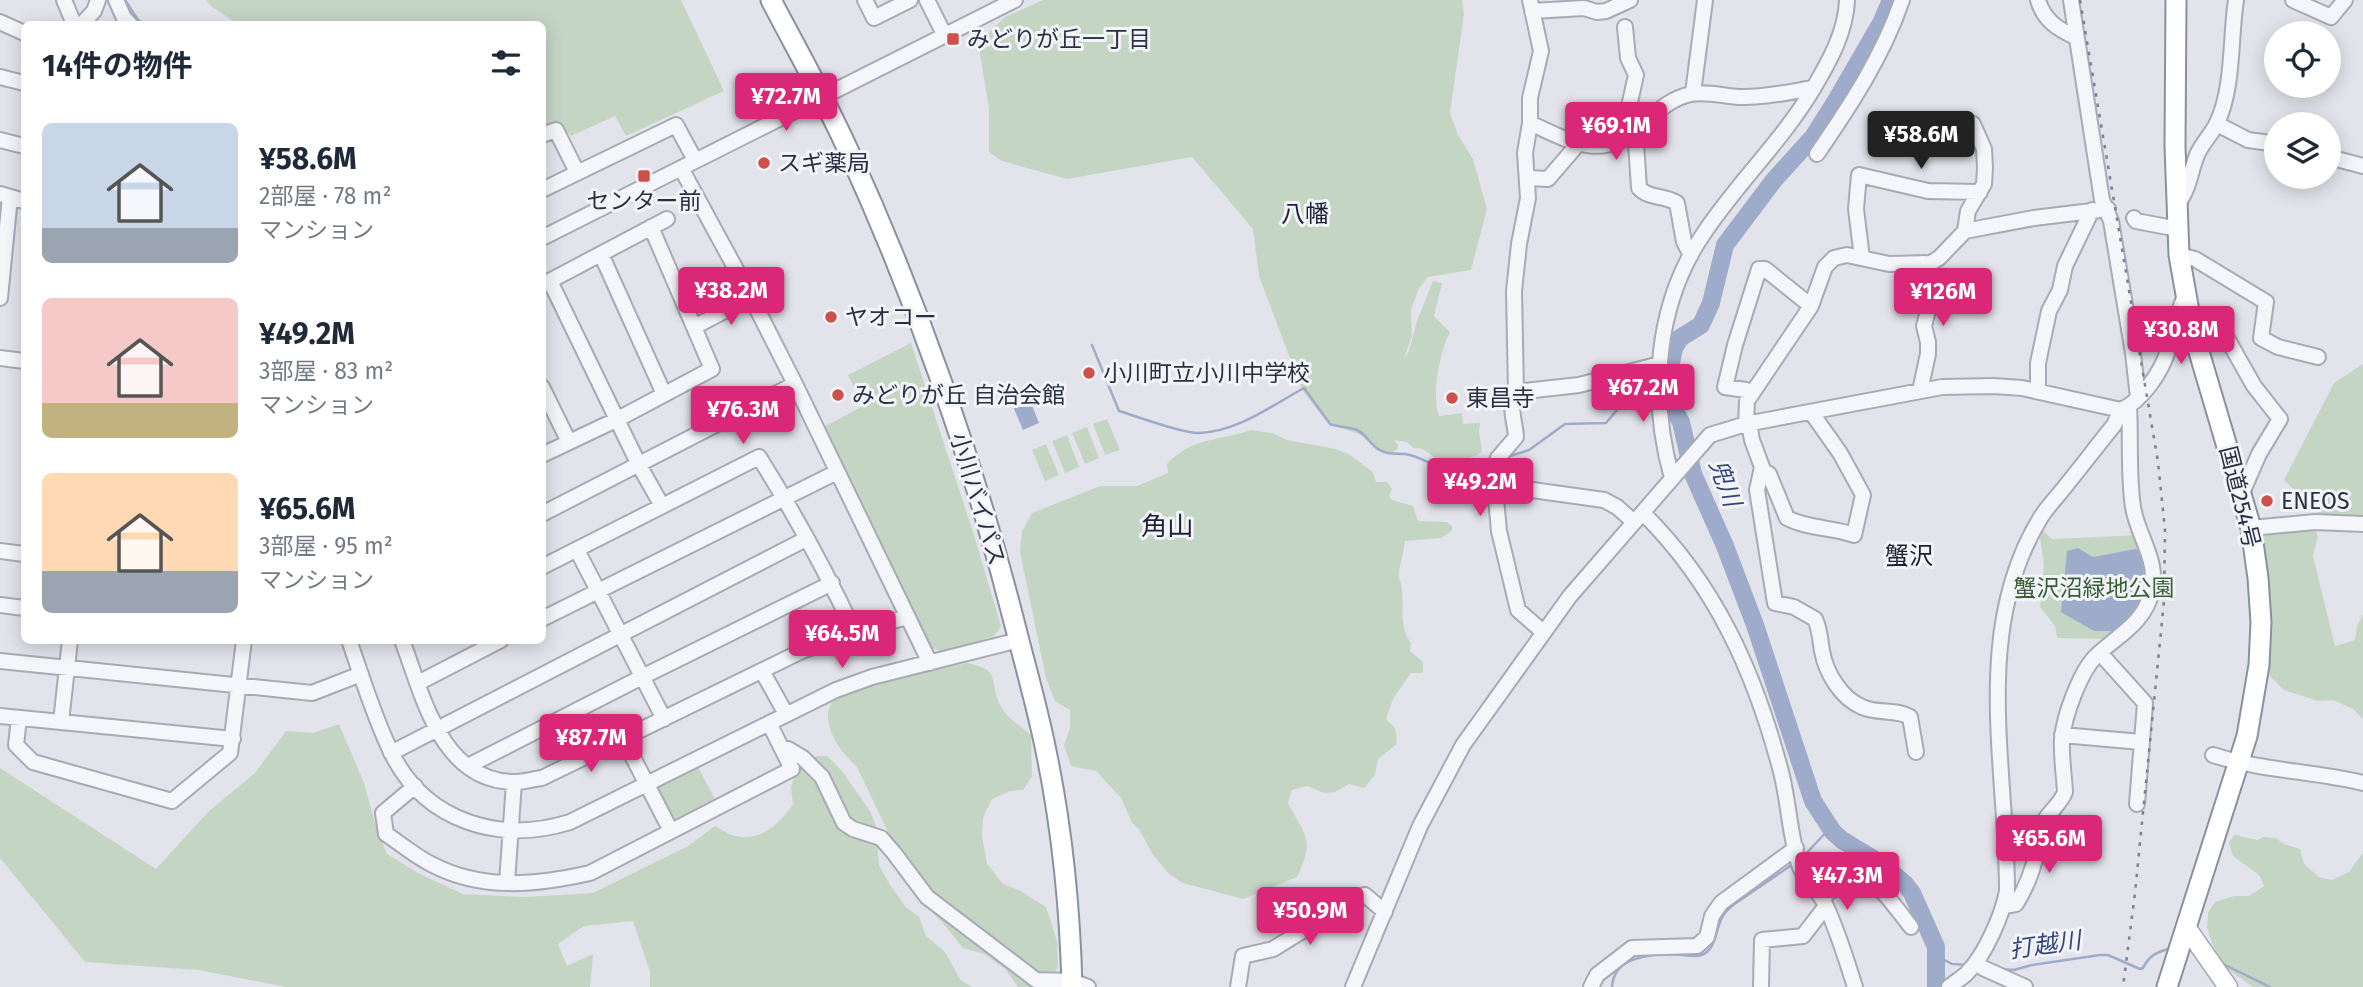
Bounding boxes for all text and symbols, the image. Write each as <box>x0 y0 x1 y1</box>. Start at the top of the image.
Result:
map controls <box>2264 21 2341 189</box>
button: locate <box>2264 21 2341 98</box>
place label: みどりが丘一丁目 <box>967 25 1151 53</box>
marker: みどりが丘一丁目 <box>945 31 961 47</box>
icon: filters <box>487 44 525 82</box>
text: 14件の物件 <box>42 48 193 84</box>
pin: ¥72.7M <box>729 74 843 133</box>
text: ¥72.7M <box>751 82 821 110</box>
pin: ¥69.1M <box>1559 102 1673 162</box>
text: ¥69.1M <box>1581 111 1651 139</box>
pin: ¥58.6M <box>1864 111 1978 171</box>
button: layers <box>2264 112 2341 189</box>
text: ¥58.6M <box>1884 120 1958 148</box>
text: ¥58.6M <box>259 141 357 177</box>
place label: スギ薬局 <box>778 149 870 177</box>
icon: home <box>98 151 182 235</box>
marker: スギ薬局 <box>756 155 772 171</box>
marker: センター前 <box>636 168 652 184</box>
text: 2部屋 · 78 m² <box>259 182 391 210</box>
place label: センター前 <box>587 187 702 215</box>
district label: 八幡 <box>1281 200 1329 228</box>
text: マンション <box>259 216 374 244</box>
pin: ¥38.2M <box>674 268 788 327</box>
pin: ¥126M <box>1894 268 1992 328</box>
text: ¥38.2M <box>694 276 768 304</box>
text: ¥126M <box>1910 277 1976 305</box>
place label: ヤオコー <box>845 303 937 331</box>
pin: ¥30.8M <box>2124 306 2238 366</box>
marker: ヤオコー <box>823 309 839 325</box>
text: ¥30.8M <box>2143 315 2219 343</box>
text: ¥49.2M <box>259 316 355 352</box>
icon: home <box>98 326 182 410</box>
text: 3部屋 · 83 m² <box>259 357 393 385</box>
place label: 小川町立小川中学校 <box>1103 359 1310 387</box>
pin: ¥67.2M <box>1586 364 1700 424</box>
marker: 小川町立小川中学校 <box>1081 365 1097 381</box>
text: ¥67.2M <box>1607 373 1679 401</box>
place label: みどりが丘 自治会館 <box>852 381 1065 409</box>
place label: 東昌寺 <box>1466 384 1535 412</box>
pin: ¥76.3M <box>686 386 800 446</box>
marker: みどりが丘 自治会館 <box>830 387 846 403</box>
marker: 東昌寺 <box>1444 390 1460 406</box>
text: マンション <box>259 391 374 419</box>
text: ¥76.3M <box>707 395 779 423</box>
street label: 小川バイパス <box>945 429 1011 569</box>
street label: 国道254号 <box>2214 443 2266 551</box>
water label: 兜川 <box>1704 456 1747 513</box>
pin: ¥49.2M <box>1423 458 1537 518</box>
text: ¥49.2M <box>1443 467 1517 495</box>
place label: ENEOS <box>2281 487 2350 515</box>
text: ¥65.6M <box>259 491 355 527</box>
marker: ENEOS <box>2259 493 2275 509</box>
icon: home <box>98 501 182 585</box>
district label: 角山 <box>1141 511 1193 542</box>
text: 3部屋 · 95 m² <box>259 532 393 560</box>
district label: 蟹沢 <box>1885 542 1933 570</box>
text: マンション <box>259 566 374 594</box>
park label: 蟹沢沼緑地公園 <box>2014 574 2175 602</box>
pin: ¥64.5M <box>785 610 899 670</box>
text: ¥64.5M <box>805 619 879 647</box>
pin: ¥87.7M <box>534 714 648 774</box>
text: ¥87.7M <box>556 723 626 751</box>
pin: ¥65.6M <box>1992 816 2106 875</box>
text: ¥65.6M <box>2012 824 2086 852</box>
pin: ¥47.3M <box>1790 852 1904 912</box>
text: ¥47.3M <box>1811 861 1883 889</box>
pin: ¥50.9M <box>1253 888 1367 947</box>
text: ¥50.9M <box>1273 896 1347 924</box>
water label: 打越川 <box>2007 926 2086 964</box>

